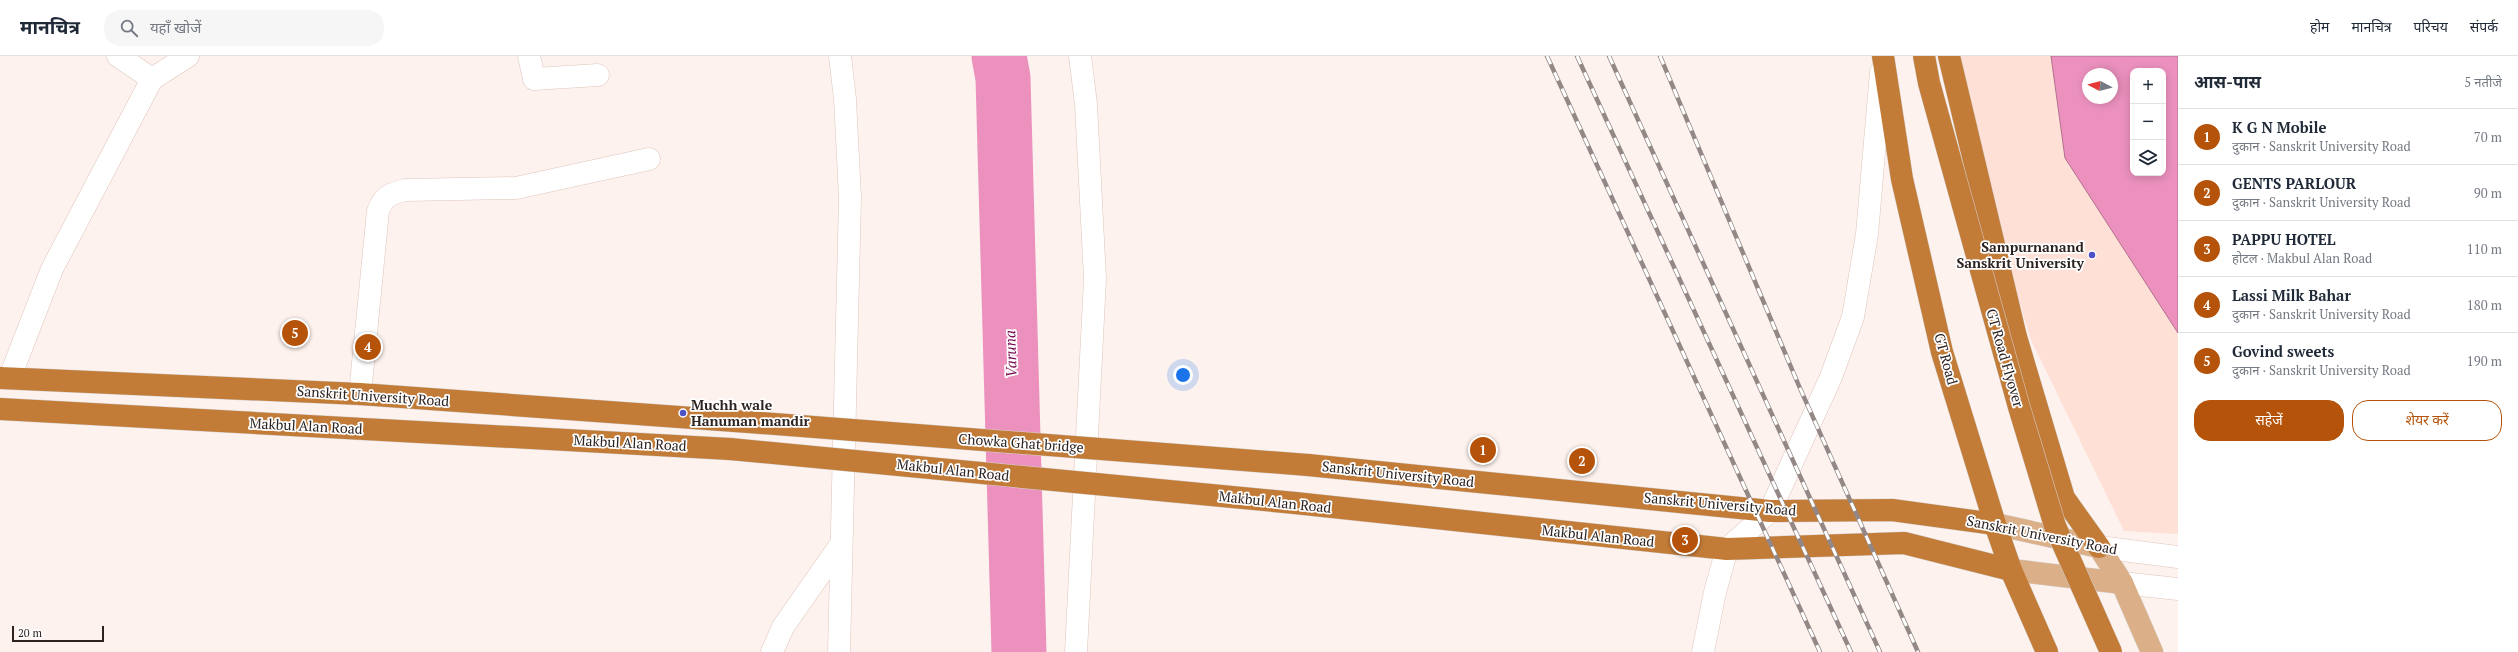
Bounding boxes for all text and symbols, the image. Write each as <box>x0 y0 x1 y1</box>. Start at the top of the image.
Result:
search box <box>104 10 384 46</box>
text: मानचित्र <box>20 14 80 39</box>
icon: search <box>118 17 140 39</box>
text: यहाँ खोजें <box>150 17 201 37</box>
text: होम <box>2310 17 2329 36</box>
text: मानचित्र <box>2351 17 2392 36</box>
text: परिचय <box>2414 17 2448 36</box>
text: संपर्क <box>2470 17 2498 36</box>
north arrow <box>2082 68 2118 104</box>
map controls <box>2130 68 2166 176</box>
button: + <box>2130 68 2166 104</box>
text: आस-पास <box>2194 70 2261 93</box>
text: 5 नतीजे <box>2464 73 2502 91</box>
button: − <box>2130 104 2166 140</box>
text: K G N Mobile <box>2232 117 2327 137</box>
text: 1 <box>2203 128 2211 146</box>
text: 70 m <box>2474 128 2502 146</box>
text: दुकान · Sanskrit University Road <box>2232 137 2411 155</box>
button: layers <box>2130 140 2166 176</box>
text: GENTS PARLOUR <box>2232 173 2356 193</box>
text: 2 <box>2203 184 2211 202</box>
text: 90 m <box>2474 184 2502 202</box>
text: दुकान · Sanskrit University Road <box>2232 193 2411 211</box>
text: PAPPU HOTEL <box>2232 229 2336 249</box>
place label: Sampurnanand Sanskrit University <box>1956 237 2085 272</box>
text: 3 <box>2203 240 2211 258</box>
text: 110 m <box>2467 240 2502 258</box>
text: होटल · Makbul Alan Road <box>2232 249 2372 267</box>
marker: Sampurnanand Sanskrit University <box>2087 250 2097 260</box>
text: Lassi Milk Bahar <box>2232 285 2351 305</box>
text: 4 <box>2203 296 2211 314</box>
text: 180 m <box>2467 296 2502 314</box>
text: दुकान · Sanskrit University Road <box>2232 305 2411 323</box>
street label: GT Road Flyover <box>1982 306 2029 410</box>
pin: 5 <box>282 318 308 348</box>
water label: Varuna <box>999 330 1021 378</box>
street label: GT Road <box>1930 331 1963 387</box>
pin: 4 <box>355 332 381 362</box>
text: Govind sweets <box>2232 341 2334 361</box>
text: 5 <box>2203 352 2211 370</box>
text: 190 m <box>2467 352 2502 370</box>
text: दुकान · Sanskrit University Road <box>2232 361 2411 379</box>
your location <box>1173 365 1193 385</box>
street label: Sanskrit University Road <box>296 381 450 410</box>
place label: Muchh wale Hanuman mandir <box>691 395 810 430</box>
button: सहेजें <box>2194 400 2344 441</box>
button: शेयर करें <box>2352 400 2502 441</box>
marker: Muchh wale Hanuman mandir <box>678 408 688 418</box>
street label: Makbul Alan Road <box>249 413 363 438</box>
street label: Chowka Ghat bridge <box>958 429 1084 456</box>
street label: Makbul Alan Road <box>573 430 687 455</box>
pin: 1 <box>1470 435 1496 465</box>
pin: 2 <box>1569 446 1595 476</box>
street label: Makbul Alan Road <box>896 454 1011 485</box>
street label: Sanskrit University Road <box>1321 456 1475 491</box>
street label: Makbul Alan Road <box>1218 486 1333 517</box>
street label: Sanskrit University Road <box>1643 487 1797 520</box>
street label: Sanskrit University Road <box>1965 511 2119 558</box>
street label: Makbul Alan Road <box>1541 520 1656 551</box>
pin: 3 <box>1672 525 1698 555</box>
scale bar <box>12 624 104 643</box>
text: 20 m <box>18 626 42 640</box>

